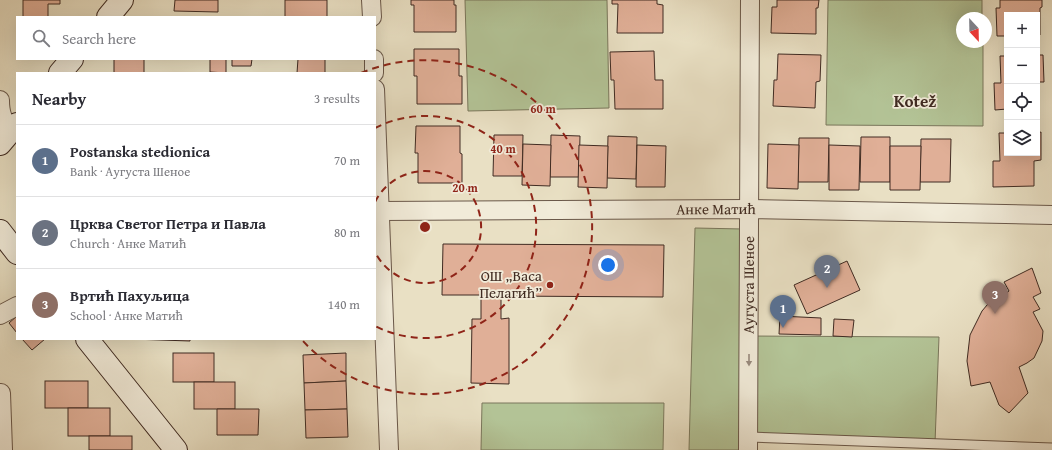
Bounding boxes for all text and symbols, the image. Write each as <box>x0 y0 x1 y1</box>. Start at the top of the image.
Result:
north arrow <box>956 12 992 48</box>
map controls <box>1004 12 1040 156</box>
button: + <box>1004 12 1040 48</box>
search box <box>16 16 376 60</box>
icon: search <box>30 27 52 49</box>
text: Search here <box>62 28 136 49</box>
button: − <box>1004 48 1040 84</box>
button: locate <box>1004 84 1040 120</box>
text: Nearby <box>32 86 86 111</box>
district label: Kotež <box>894 88 936 113</box>
text: 3 results <box>314 89 360 108</box>
text: 60 m <box>530 100 556 117</box>
button: layers <box>1004 120 1040 156</box>
text: 40 m <box>490 140 516 157</box>
text: Postanska stedionica <box>70 141 210 162</box>
text: 1 <box>42 151 48 170</box>
text: 70 m <box>334 151 360 170</box>
text: Bank · Аугуста Шеное <box>70 162 190 181</box>
text: 20 m <box>452 179 478 196</box>
street label: Анке Матић <box>676 198 757 219</box>
text: Црква Светог Петра и Павла <box>70 213 266 234</box>
centre of rings <box>418 220 432 234</box>
text: 2 <box>42 223 48 242</box>
text: 80 m <box>334 223 360 242</box>
text: Church · Анке Матић <box>70 234 186 253</box>
street label: Аугуста Шеное <box>738 236 759 334</box>
your location <box>598 255 618 275</box>
pin: 2 <box>814 255 840 288</box>
place label: ОШ „Васа Пелагић” <box>479 265 543 303</box>
marker: ОШ „Васа Пелагић” <box>545 280 555 290</box>
pin: 3 <box>982 281 1008 314</box>
text: Вртић Пахуљица <box>70 285 189 306</box>
text: 3 <box>42 295 48 314</box>
text: 140 m <box>328 295 360 314</box>
pin: 1 <box>770 295 796 328</box>
text: School · Анке Матић <box>70 306 183 325</box>
one-way arrow <box>746 354 752 367</box>

